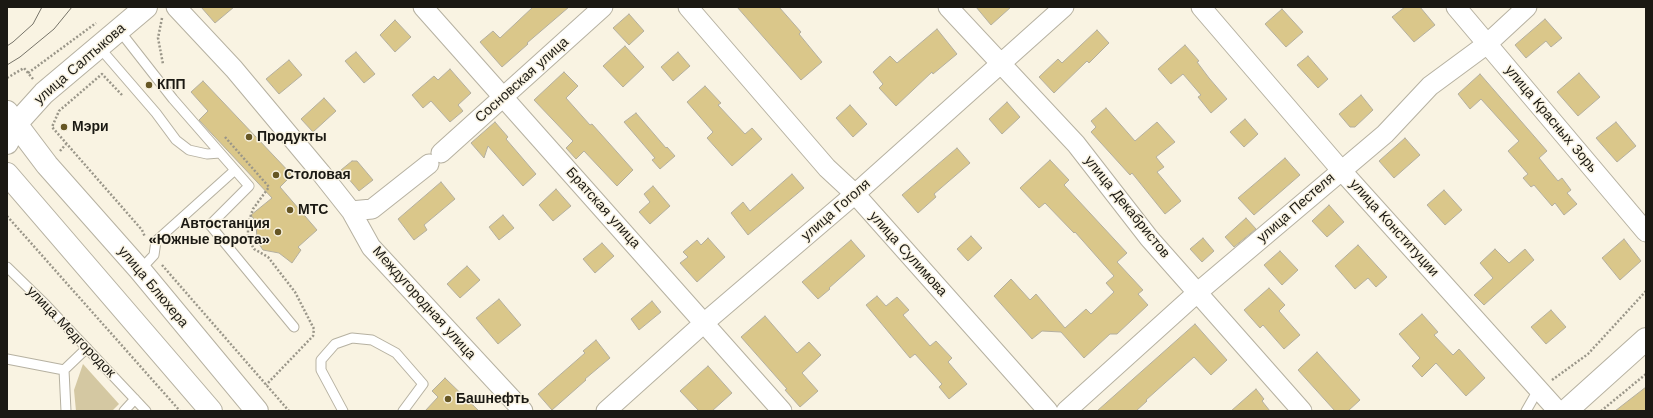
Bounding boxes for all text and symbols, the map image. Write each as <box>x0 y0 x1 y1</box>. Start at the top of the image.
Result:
street label: улица Салтыкова <box>31 20 129 108</box>
street label: Сосновская улица <box>472 34 572 126</box>
street label: улица Красных Зорь <box>1501 62 1601 176</box>
place label: КПП <box>157 77 186 93</box>
marker: КПП <box>144 80 154 90</box>
place label: Мэри <box>72 119 109 135</box>
marker: Мэри <box>59 122 69 132</box>
place label: Продукты <box>257 129 327 145</box>
marker: Продукты <box>244 132 254 142</box>
street label: улица Декабристов <box>1081 152 1173 262</box>
street label: Братская улица <box>562 164 644 252</box>
place label: Столовая <box>284 167 351 183</box>
marker: Столовая <box>271 170 281 180</box>
street label: улица Пестеля <box>1254 170 1338 246</box>
street label: улица Гоголя <box>798 176 874 244</box>
street label: улица Конституции <box>1346 176 1442 280</box>
place label: МТС <box>298 202 328 218</box>
marker: МТС <box>285 205 295 215</box>
street label: улица Сулимова <box>865 208 951 300</box>
place label: Автостанция «Южные ворота» <box>149 216 270 248</box>
marker: Автостанция «Южные ворота» <box>273 227 283 237</box>
street label: улица Блюхера <box>114 243 192 331</box>
street label: Междугородная улица <box>369 243 479 363</box>
street label: улица Медгородок <box>23 283 119 381</box>
place label: Башнефть <box>456 391 529 407</box>
marker: Башнефть <box>443 394 453 404</box>

